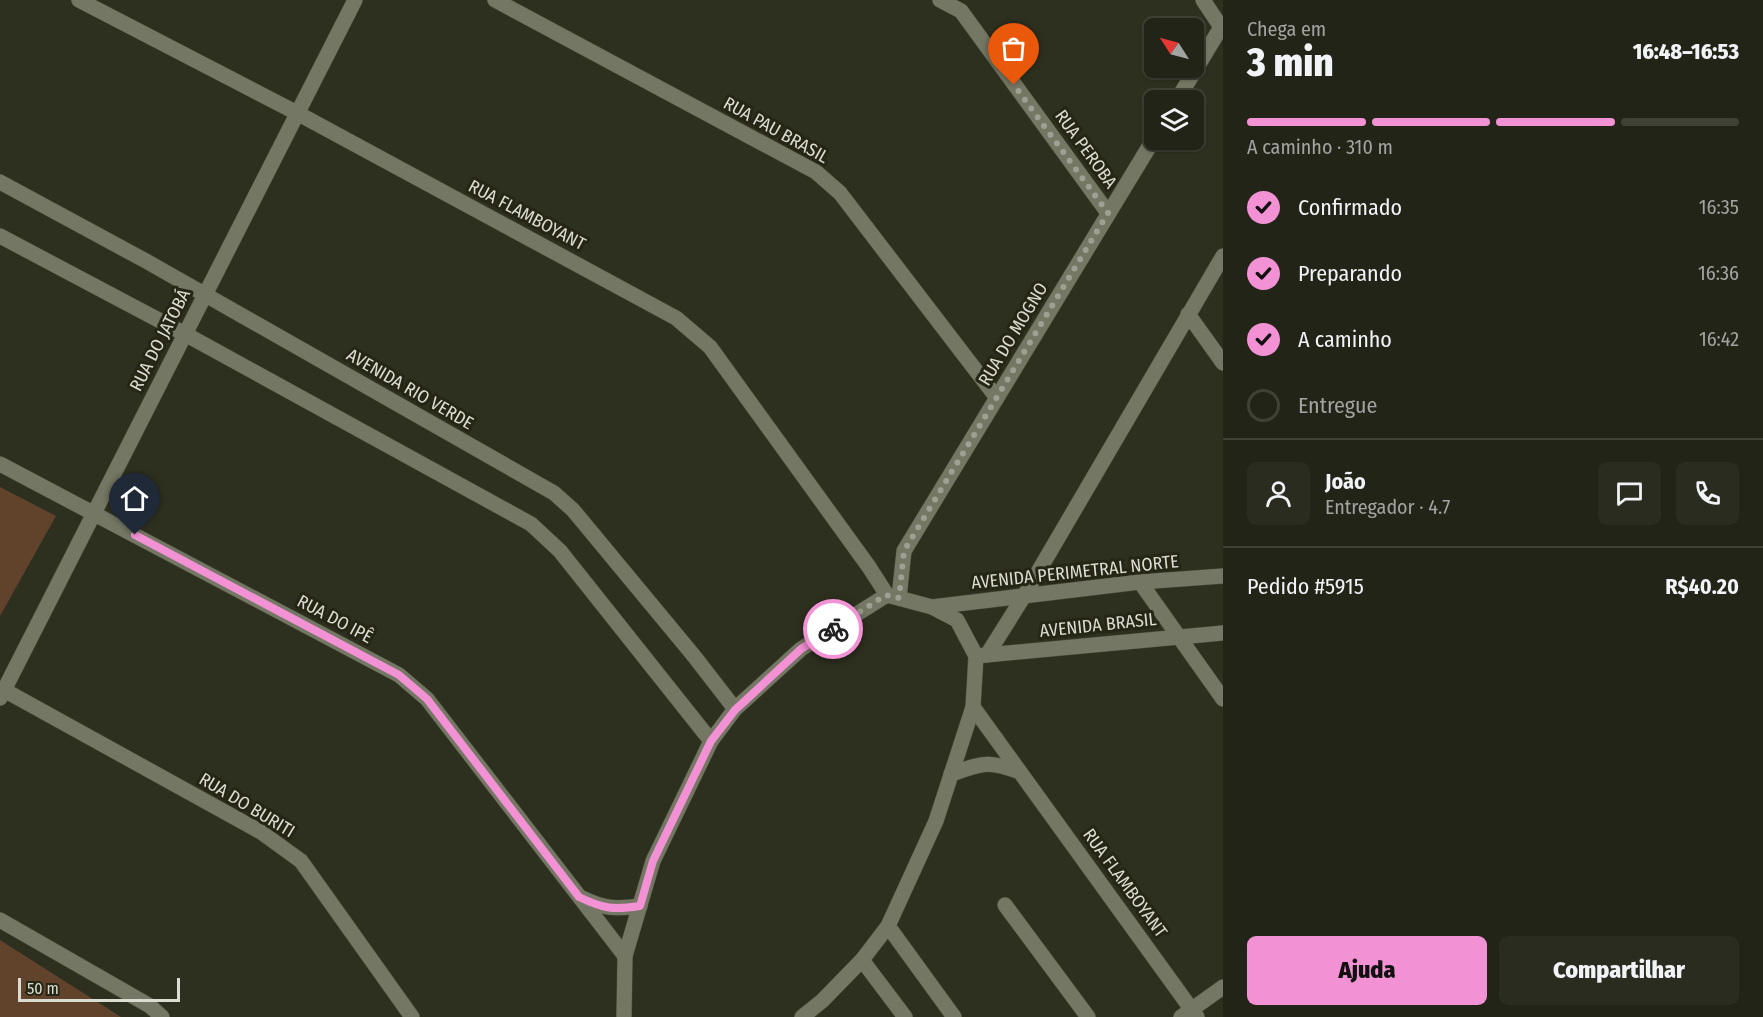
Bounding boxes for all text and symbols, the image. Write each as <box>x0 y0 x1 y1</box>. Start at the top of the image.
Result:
text: Chega em <box>1247 17 1326 41</box>
north arrow <box>1144 18 1204 78</box>
map controls <box>1144 18 1204 150</box>
pin <box>988 23 1039 85</box>
icon: bag <box>997 32 1030 65</box>
text: 16:48–16:53 <box>1633 38 1739 65</box>
text: 3 min <box>1247 40 1334 86</box>
button: layers <box>1144 90 1204 150</box>
street label: RUA PAU BRASIL <box>720 92 833 168</box>
street label: RUA PEROBA <box>1050 105 1122 193</box>
text: A caminho · 310 m <box>1247 135 1393 159</box>
street label: RUA FLAMBOYANT <box>465 175 590 255</box>
icon: check <box>1247 191 1280 224</box>
text: Confirmado <box>1298 194 1402 221</box>
text: 16:35 <box>1699 195 1739 219</box>
icon: check <box>1247 257 1280 290</box>
text: Preparando <box>1298 260 1402 287</box>
text: 16:36 <box>1698 261 1739 285</box>
street label: RUA DO MOGNO <box>974 279 1052 389</box>
street label: RUA DO JATOBÁ <box>124 284 195 395</box>
icon: check <box>1247 323 1280 356</box>
text: A caminho <box>1298 326 1392 353</box>
text: 16:42 <box>1699 327 1739 351</box>
street label: AVENIDA RIO VERDE <box>343 344 477 434</box>
text: Entregue <box>1298 392 1377 419</box>
button: person <box>1247 462 1310 525</box>
button: chat <box>1598 462 1661 525</box>
button: phone <box>1676 462 1739 525</box>
text: João <box>1325 468 1366 495</box>
pin <box>109 473 160 535</box>
icon: home <box>118 482 151 515</box>
text: Entregador · 4.7 <box>1325 495 1450 519</box>
street label: AVENIDA PERIMETRAL NORTE <box>970 550 1180 594</box>
text: Pedido #5915 <box>1247 573 1364 600</box>
text: R$40.20 <box>1665 573 1739 600</box>
street label: RUA DO IPÊ <box>293 590 377 648</box>
courier <box>803 599 863 659</box>
street label: AVENIDA BRASIL <box>1039 608 1157 642</box>
icon: bike <box>817 613 850 646</box>
street label: RUA DO BURITI <box>195 768 299 842</box>
street label: RUA FLAMBOYANT <box>1078 824 1172 942</box>
button: Ajuda <box>1247 936 1487 1005</box>
button: Compartilhar <box>1499 936 1739 1005</box>
scale bar <box>18 975 180 1002</box>
text: 50 m <box>27 979 59 998</box>

